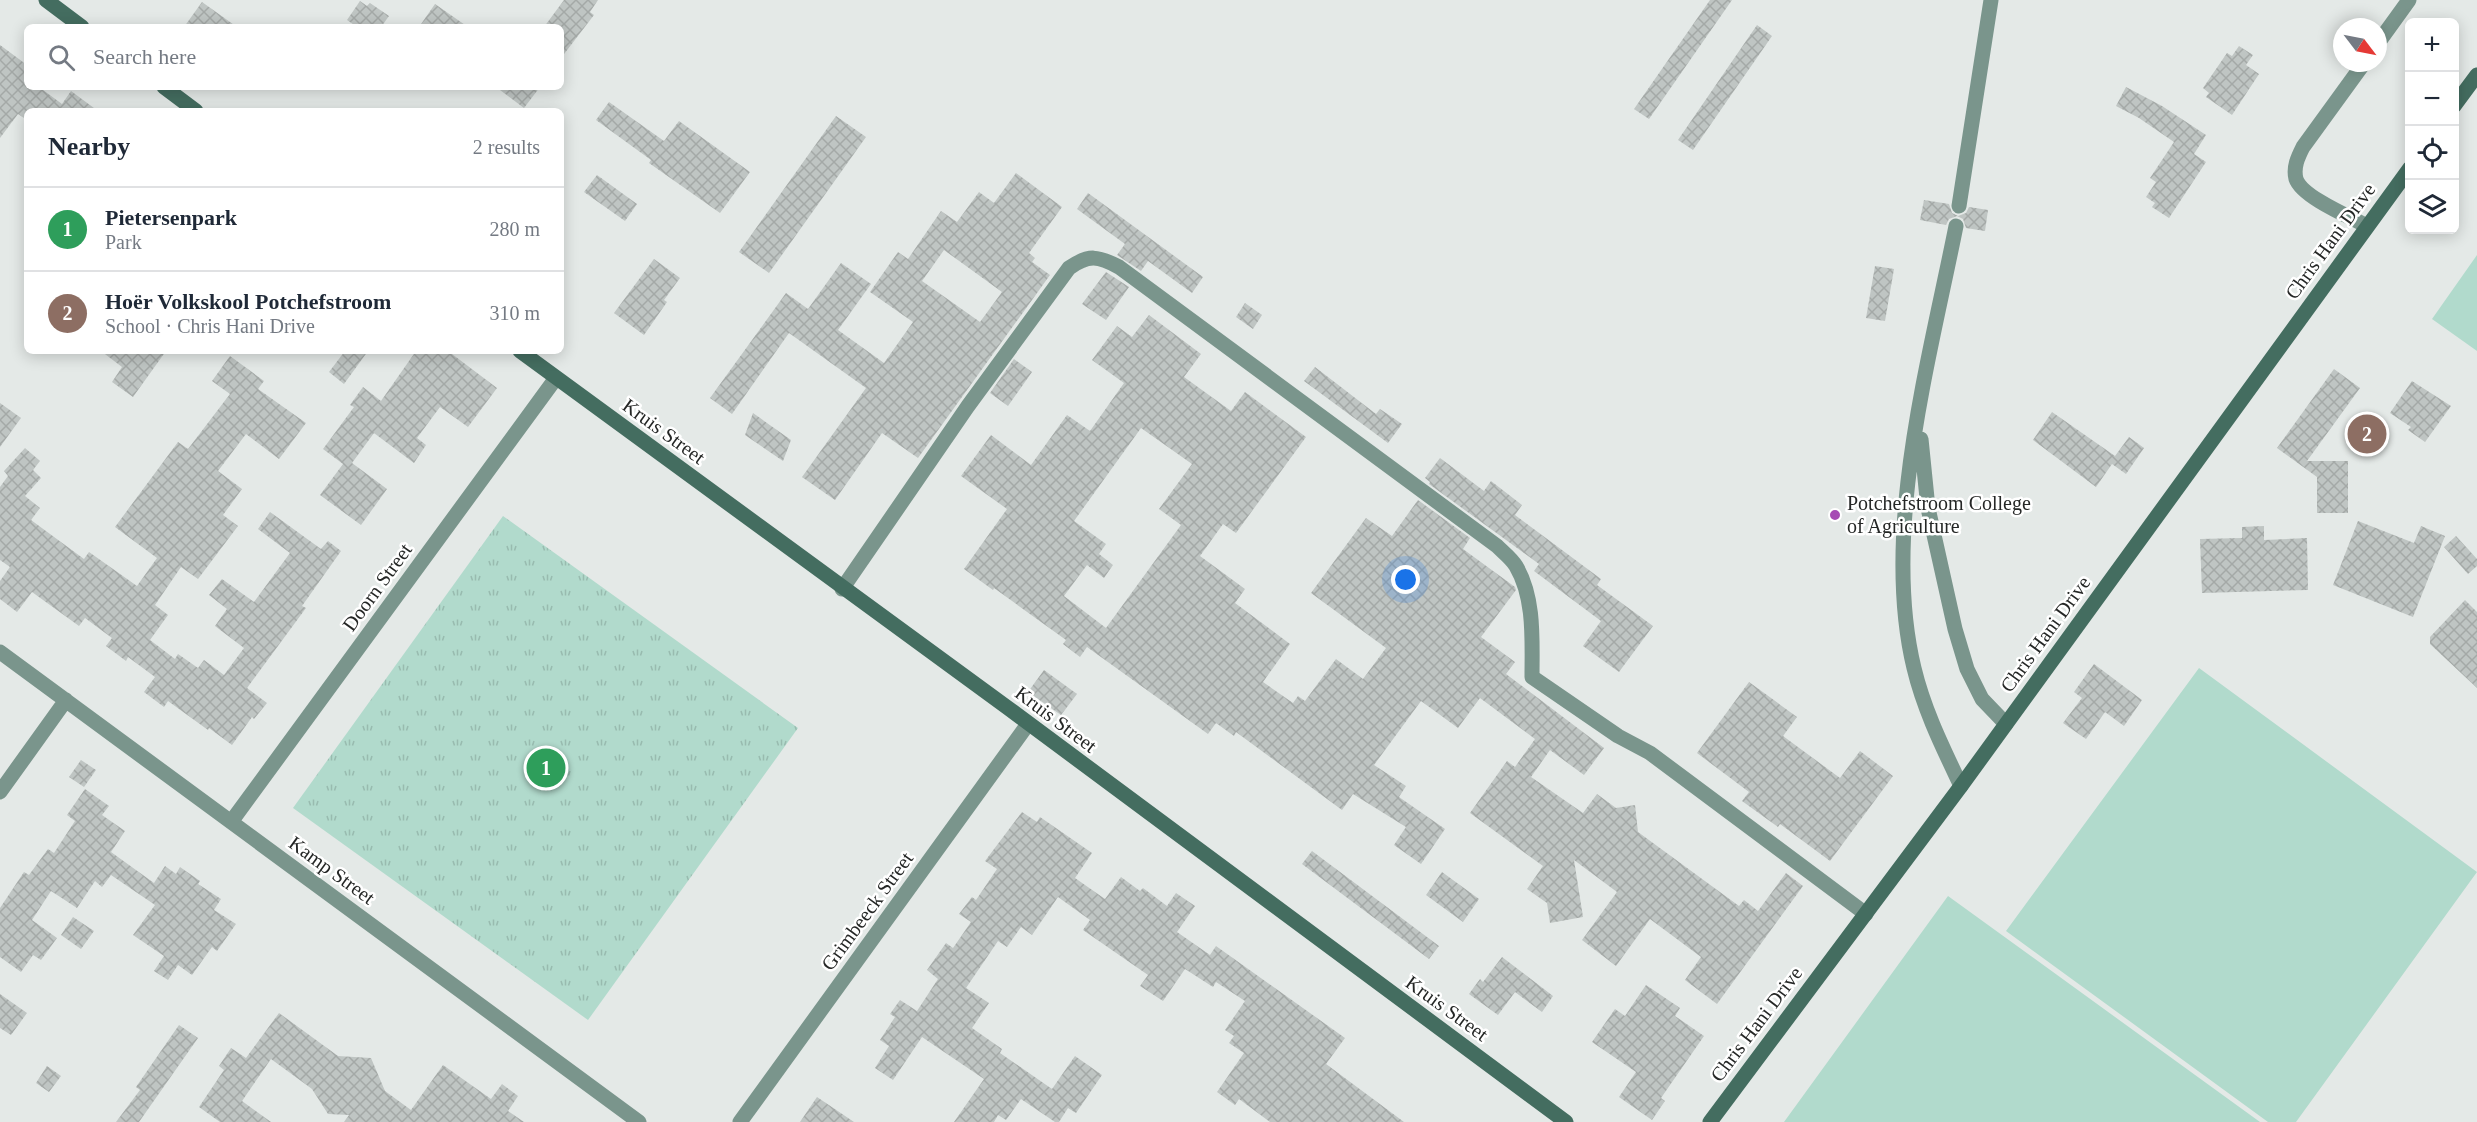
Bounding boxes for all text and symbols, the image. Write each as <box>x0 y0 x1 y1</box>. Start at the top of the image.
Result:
north arrow <box>2333 18 2387 72</box>
map controls <box>2405 18 2459 234</box>
button: + <box>2405 18 2459 72</box>
search box <box>24 24 564 90</box>
icon: search <box>45 41 78 74</box>
text: Search here <box>93 44 196 69</box>
button: − <box>2405 72 2459 126</box>
button: locate <box>2405 126 2459 180</box>
text: Nearby <box>48 132 130 161</box>
text: 2 results <box>473 136 540 158</box>
street label: Chris Hani Drive <box>2281 179 2379 303</box>
button: layers <box>2405 180 2459 234</box>
text: Pietersenpark <box>105 205 237 230</box>
text: 1 <box>63 218 73 240</box>
text: 280 m <box>489 218 540 240</box>
text: Park <box>105 231 142 253</box>
text: Hoër Volkskool Potchefstroom <box>105 289 391 314</box>
text: 2 <box>63 302 73 324</box>
text: 310 m <box>489 302 540 324</box>
text: School · Chris Hani Drive <box>105 315 315 337</box>
street label: Kruis Street <box>619 394 710 468</box>
pin: 2 <box>2348 412 2386 456</box>
place label: Potchefstroom College of Agriculture <box>1847 492 2031 538</box>
marker: Potchefstroom College of Agriculture <box>1828 508 1842 522</box>
street label: Doorn Street <box>338 539 416 635</box>
your location <box>1391 565 1420 594</box>
street label: Chris Hani Drive <box>1996 572 2094 696</box>
street label: Kruis Street <box>1011 681 1101 757</box>
pin: 1 <box>526 746 566 790</box>
street label: Kamp Street <box>284 832 379 910</box>
street label: Grimbeeck Street <box>817 847 917 974</box>
street label: Chris Hani Drive <box>1706 962 1806 1086</box>
street label: Kruis Street <box>1402 971 1493 1045</box>

